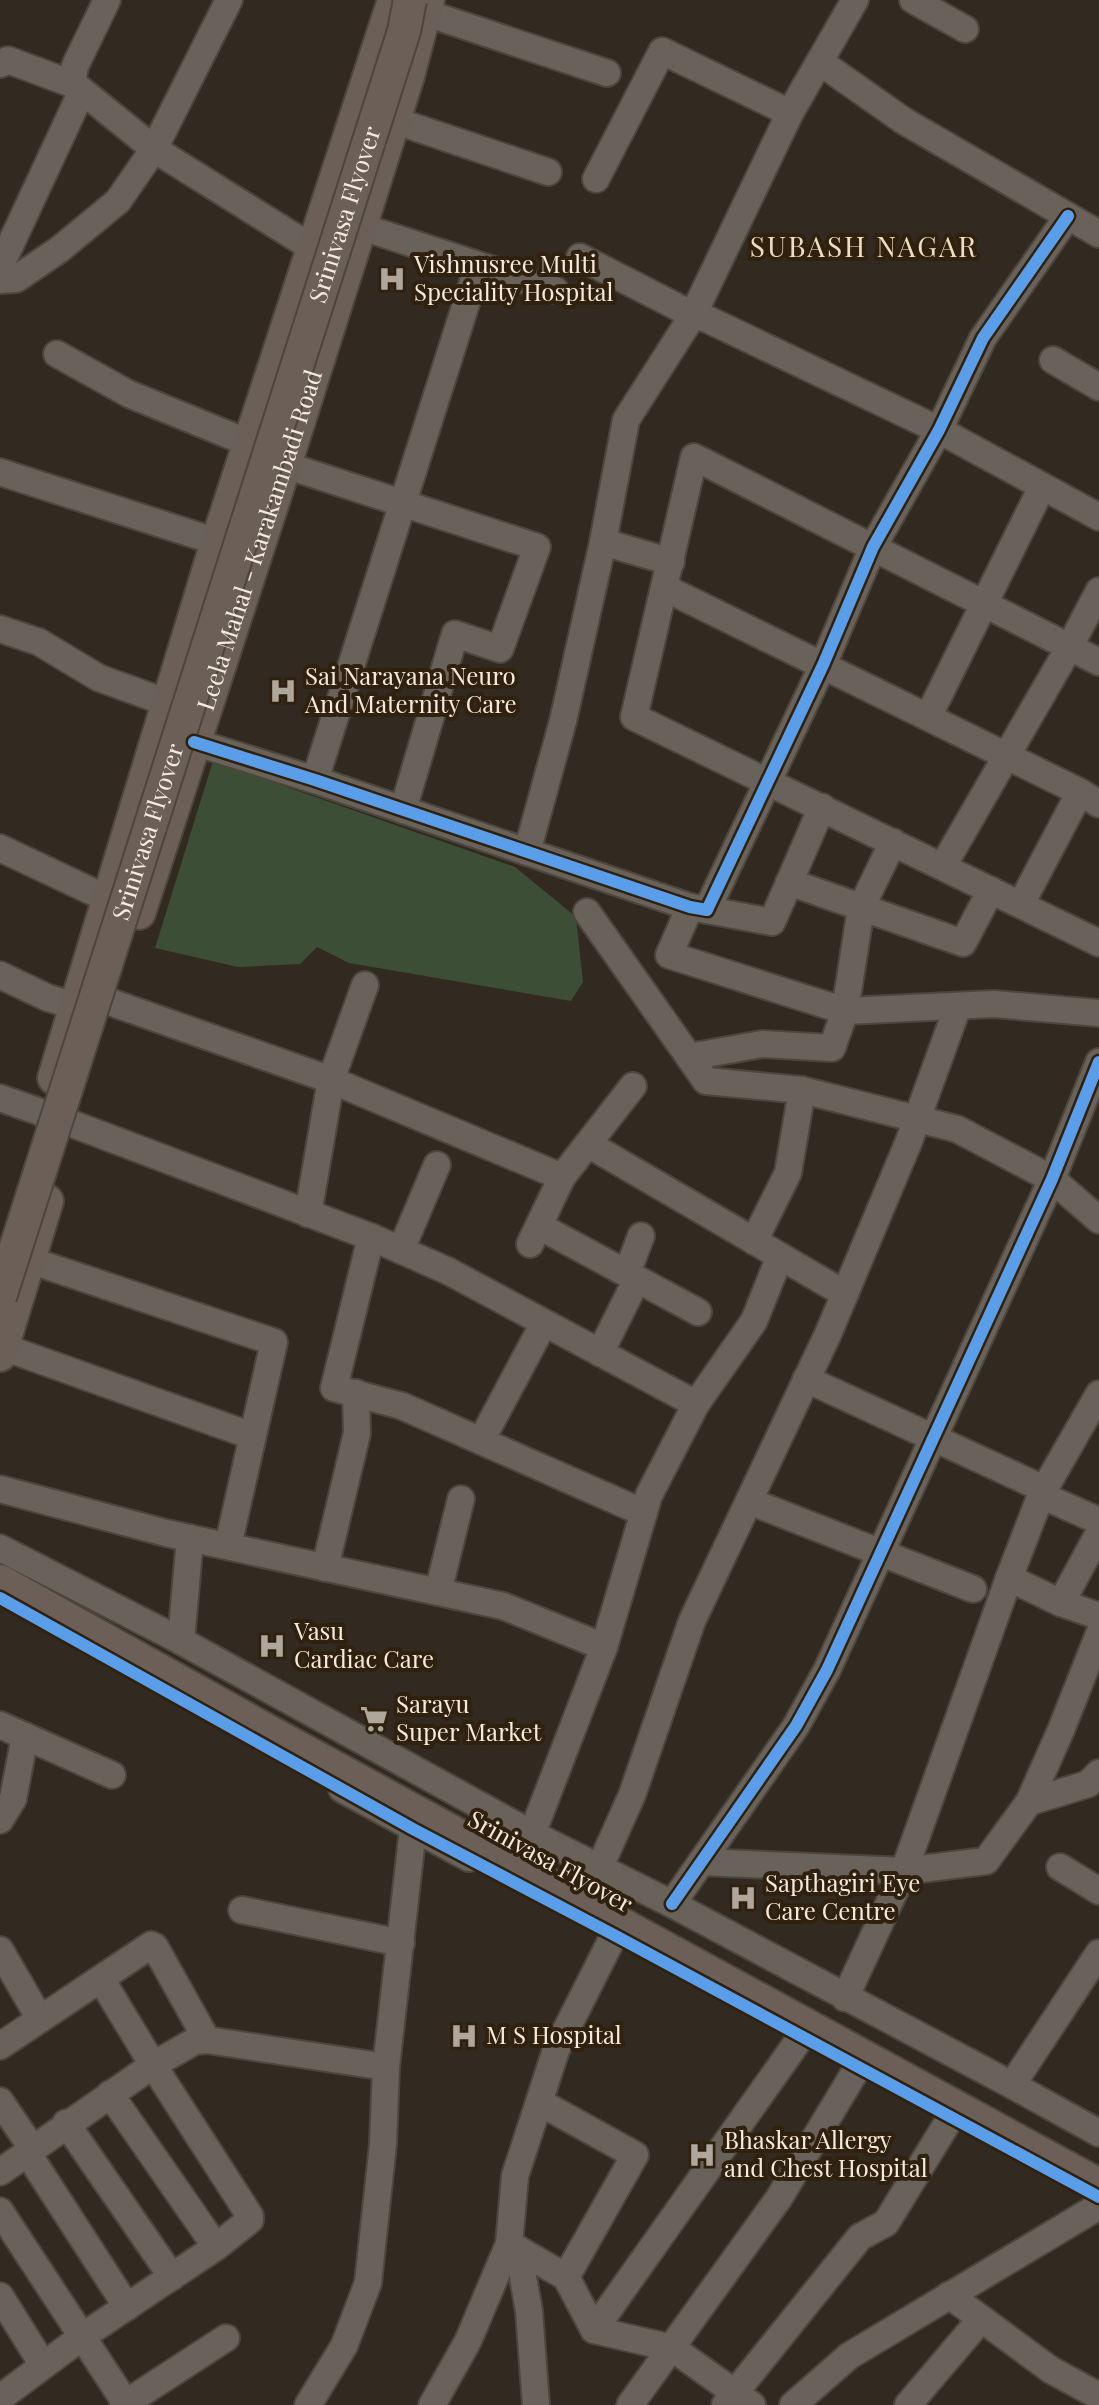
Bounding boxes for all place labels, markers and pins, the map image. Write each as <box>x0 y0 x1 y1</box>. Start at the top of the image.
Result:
place label: Vishnusree Multi Speciality Hospital <box>413 247 614 307</box>
hospital icon: Vishnusree Multi Speciality Hospital <box>377 264 407 294</box>
place label: Sai Narayana Neuro And Maternity Care <box>304 659 517 719</box>
hospital icon: Sai Narayana Neuro And Maternity Care <box>268 676 298 706</box>
place label: Vasu Cardiac Care <box>293 1614 434 1674</box>
hospital icon: Vasu Cardiac Care <box>257 1631 287 1661</box>
place label: Sarayu Super Market <box>396 1687 542 1747</box>
supermarket icon: Sarayu Super Market <box>359 1704 389 1734</box>
place label: Sapthagiri Eye Care Centre <box>765 1866 920 1926</box>
hospital icon: Sapthagiri Eye Care Centre <box>728 1883 758 1913</box>
place label: M S Hospital <box>486 2018 622 2050</box>
hospital icon: M S Hospital <box>449 2021 479 2051</box>
place label: Bhaskar Allergy and Chest Hospital <box>724 2123 928 2183</box>
hospital icon: Bhaskar Allergy and Chest Hospital <box>687 2140 717 2170</box>

